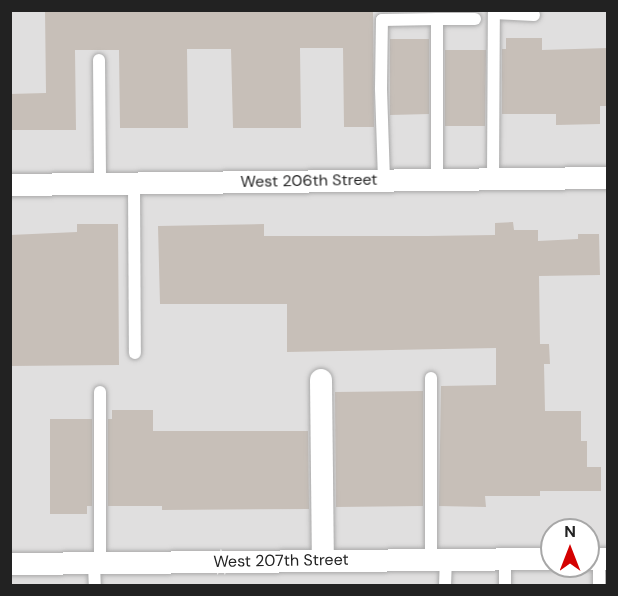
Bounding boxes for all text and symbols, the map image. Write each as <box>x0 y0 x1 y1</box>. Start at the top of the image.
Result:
street label: West 206th Street <box>240 170 378 192</box>
north arrow <box>540 518 600 578</box>
text: N <box>564 521 576 542</box>
street label: West 207th Street <box>213 550 349 572</box>

